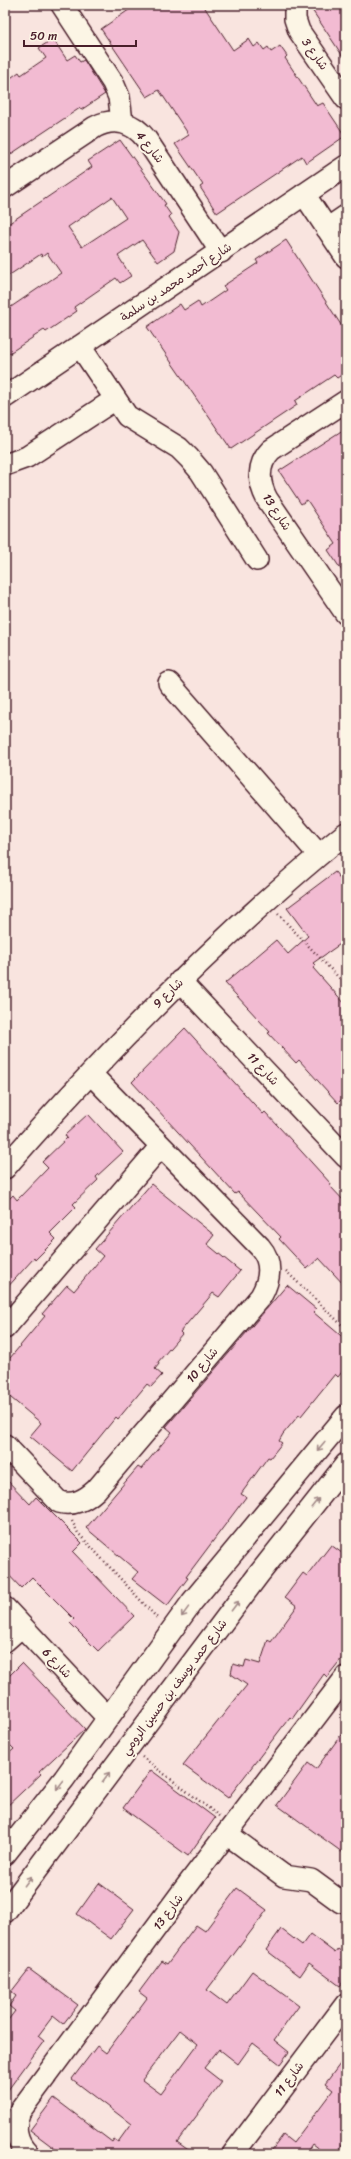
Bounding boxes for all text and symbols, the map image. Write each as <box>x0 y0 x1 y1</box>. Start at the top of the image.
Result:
scale bar <box>24 22 136 48</box>
text: 50 m <box>30 25 57 47</box>
street label: شارع 3 <box>296 33 334 75</box>
street label: شارع 4 <box>130 126 170 168</box>
street label: شارع أحمد محمد بن سلمة <box>116 236 236 328</box>
street label: شارع 13 <box>257 489 297 535</box>
street label: شارع 9 <box>147 972 189 1014</box>
street label: شارع 11 <box>242 1047 284 1091</box>
street label: شارع 10 <box>180 1342 224 1388</box>
one-way arrow <box>317 1441 326 1452</box>
one-way arrow <box>310 1498 319 1509</box>
one-way arrow <box>231 1600 239 1611</box>
one-way arrow <box>181 1606 190 1617</box>
street label: شارع حمد يوسف بن حسين الرومي <box>115 1614 233 1760</box>
street label: شارع 6 <box>37 1642 77 1684</box>
one-way arrow <box>102 1772 111 1783</box>
one-way arrow <box>55 1779 64 1790</box>
one-way arrow <box>24 1875 32 1886</box>
street label: شارع 13 <box>147 1889 189 1935</box>
street label: شارع 11 <box>268 2057 310 2101</box>

